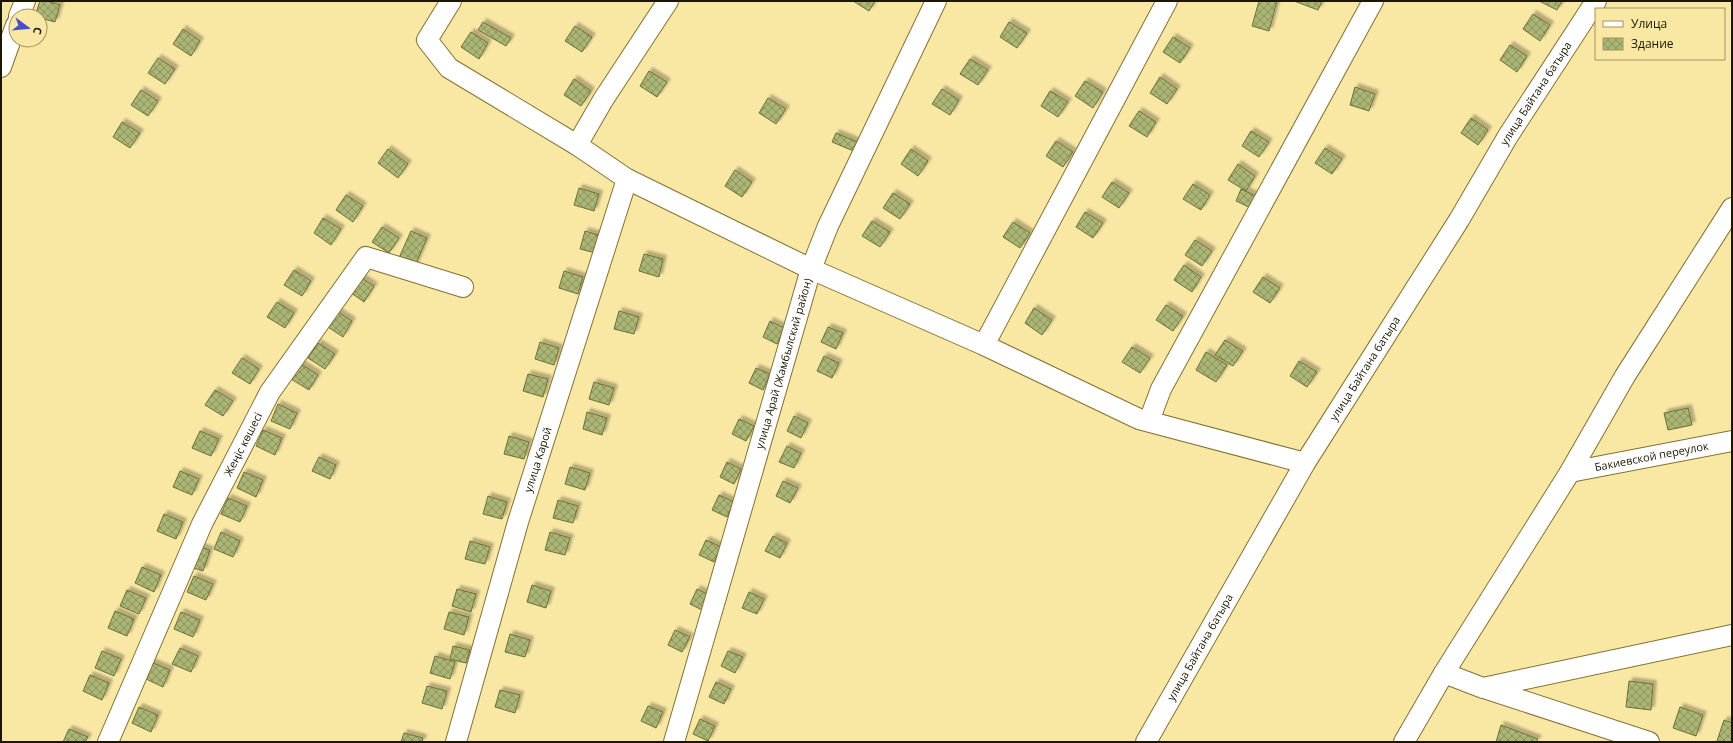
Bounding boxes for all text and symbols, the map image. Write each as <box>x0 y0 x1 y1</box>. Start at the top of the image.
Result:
north arrow <box>8 8 48 48</box>
legend <box>1595 8 1725 60</box>
text: Улица <box>1631 15 1667 32</box>
text: С <box>30 25 46 36</box>
text: Здание <box>1631 35 1674 52</box>
street label: улица Байтана батыра <box>1496 38 1575 148</box>
street label: улица Арай (Жамбылский район) <box>751 276 815 450</box>
street label: улица Байтана батыра <box>1326 313 1403 423</box>
street label: Жеңіс көшесі <box>220 410 265 479</box>
street label: улица Карой <box>520 425 555 494</box>
street label: Бакиевской переулок <box>1593 438 1710 474</box>
street label: улица Байтана батыра <box>1163 591 1236 703</box>

